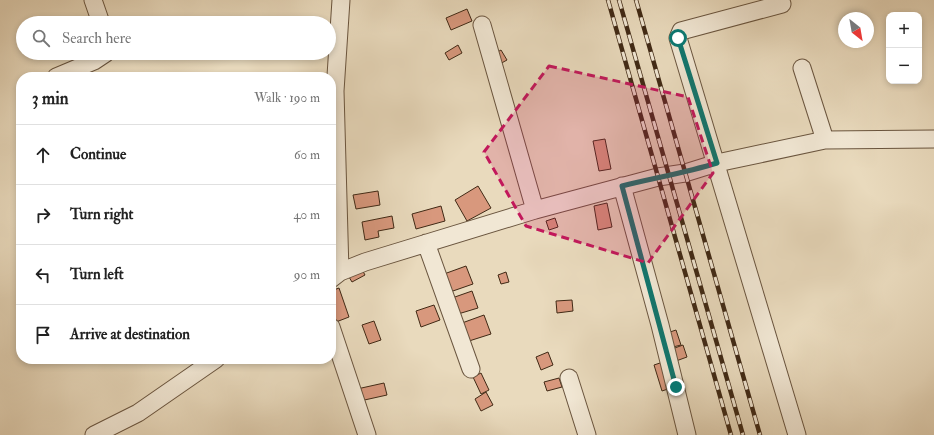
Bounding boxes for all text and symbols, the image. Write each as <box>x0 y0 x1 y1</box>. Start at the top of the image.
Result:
north arrow <box>838 12 874 48</box>
map controls <box>886 12 922 84</box>
button: + <box>886 12 922 48</box>
search box <box>16 16 336 60</box>
icon: search <box>30 27 52 49</box>
text: Search here <box>62 29 131 48</box>
route start <box>669 29 687 47</box>
button: − <box>886 48 922 84</box>
text: 3 min <box>32 88 69 109</box>
text: Walk · 190 m <box>254 90 320 106</box>
icon: ahead <box>32 144 54 166</box>
text: Continue <box>70 145 126 164</box>
text: 60 m <box>294 147 320 163</box>
icon: right <box>32 204 54 226</box>
text: Turn right <box>70 205 133 224</box>
text: 40 m <box>294 207 320 223</box>
icon: left <box>32 264 54 286</box>
text: Turn left <box>70 265 124 284</box>
text: 90 m <box>294 267 320 283</box>
icon: arrive <box>32 324 54 346</box>
text: Arrive at destination <box>70 325 190 344</box>
route end <box>667 378 685 396</box>

